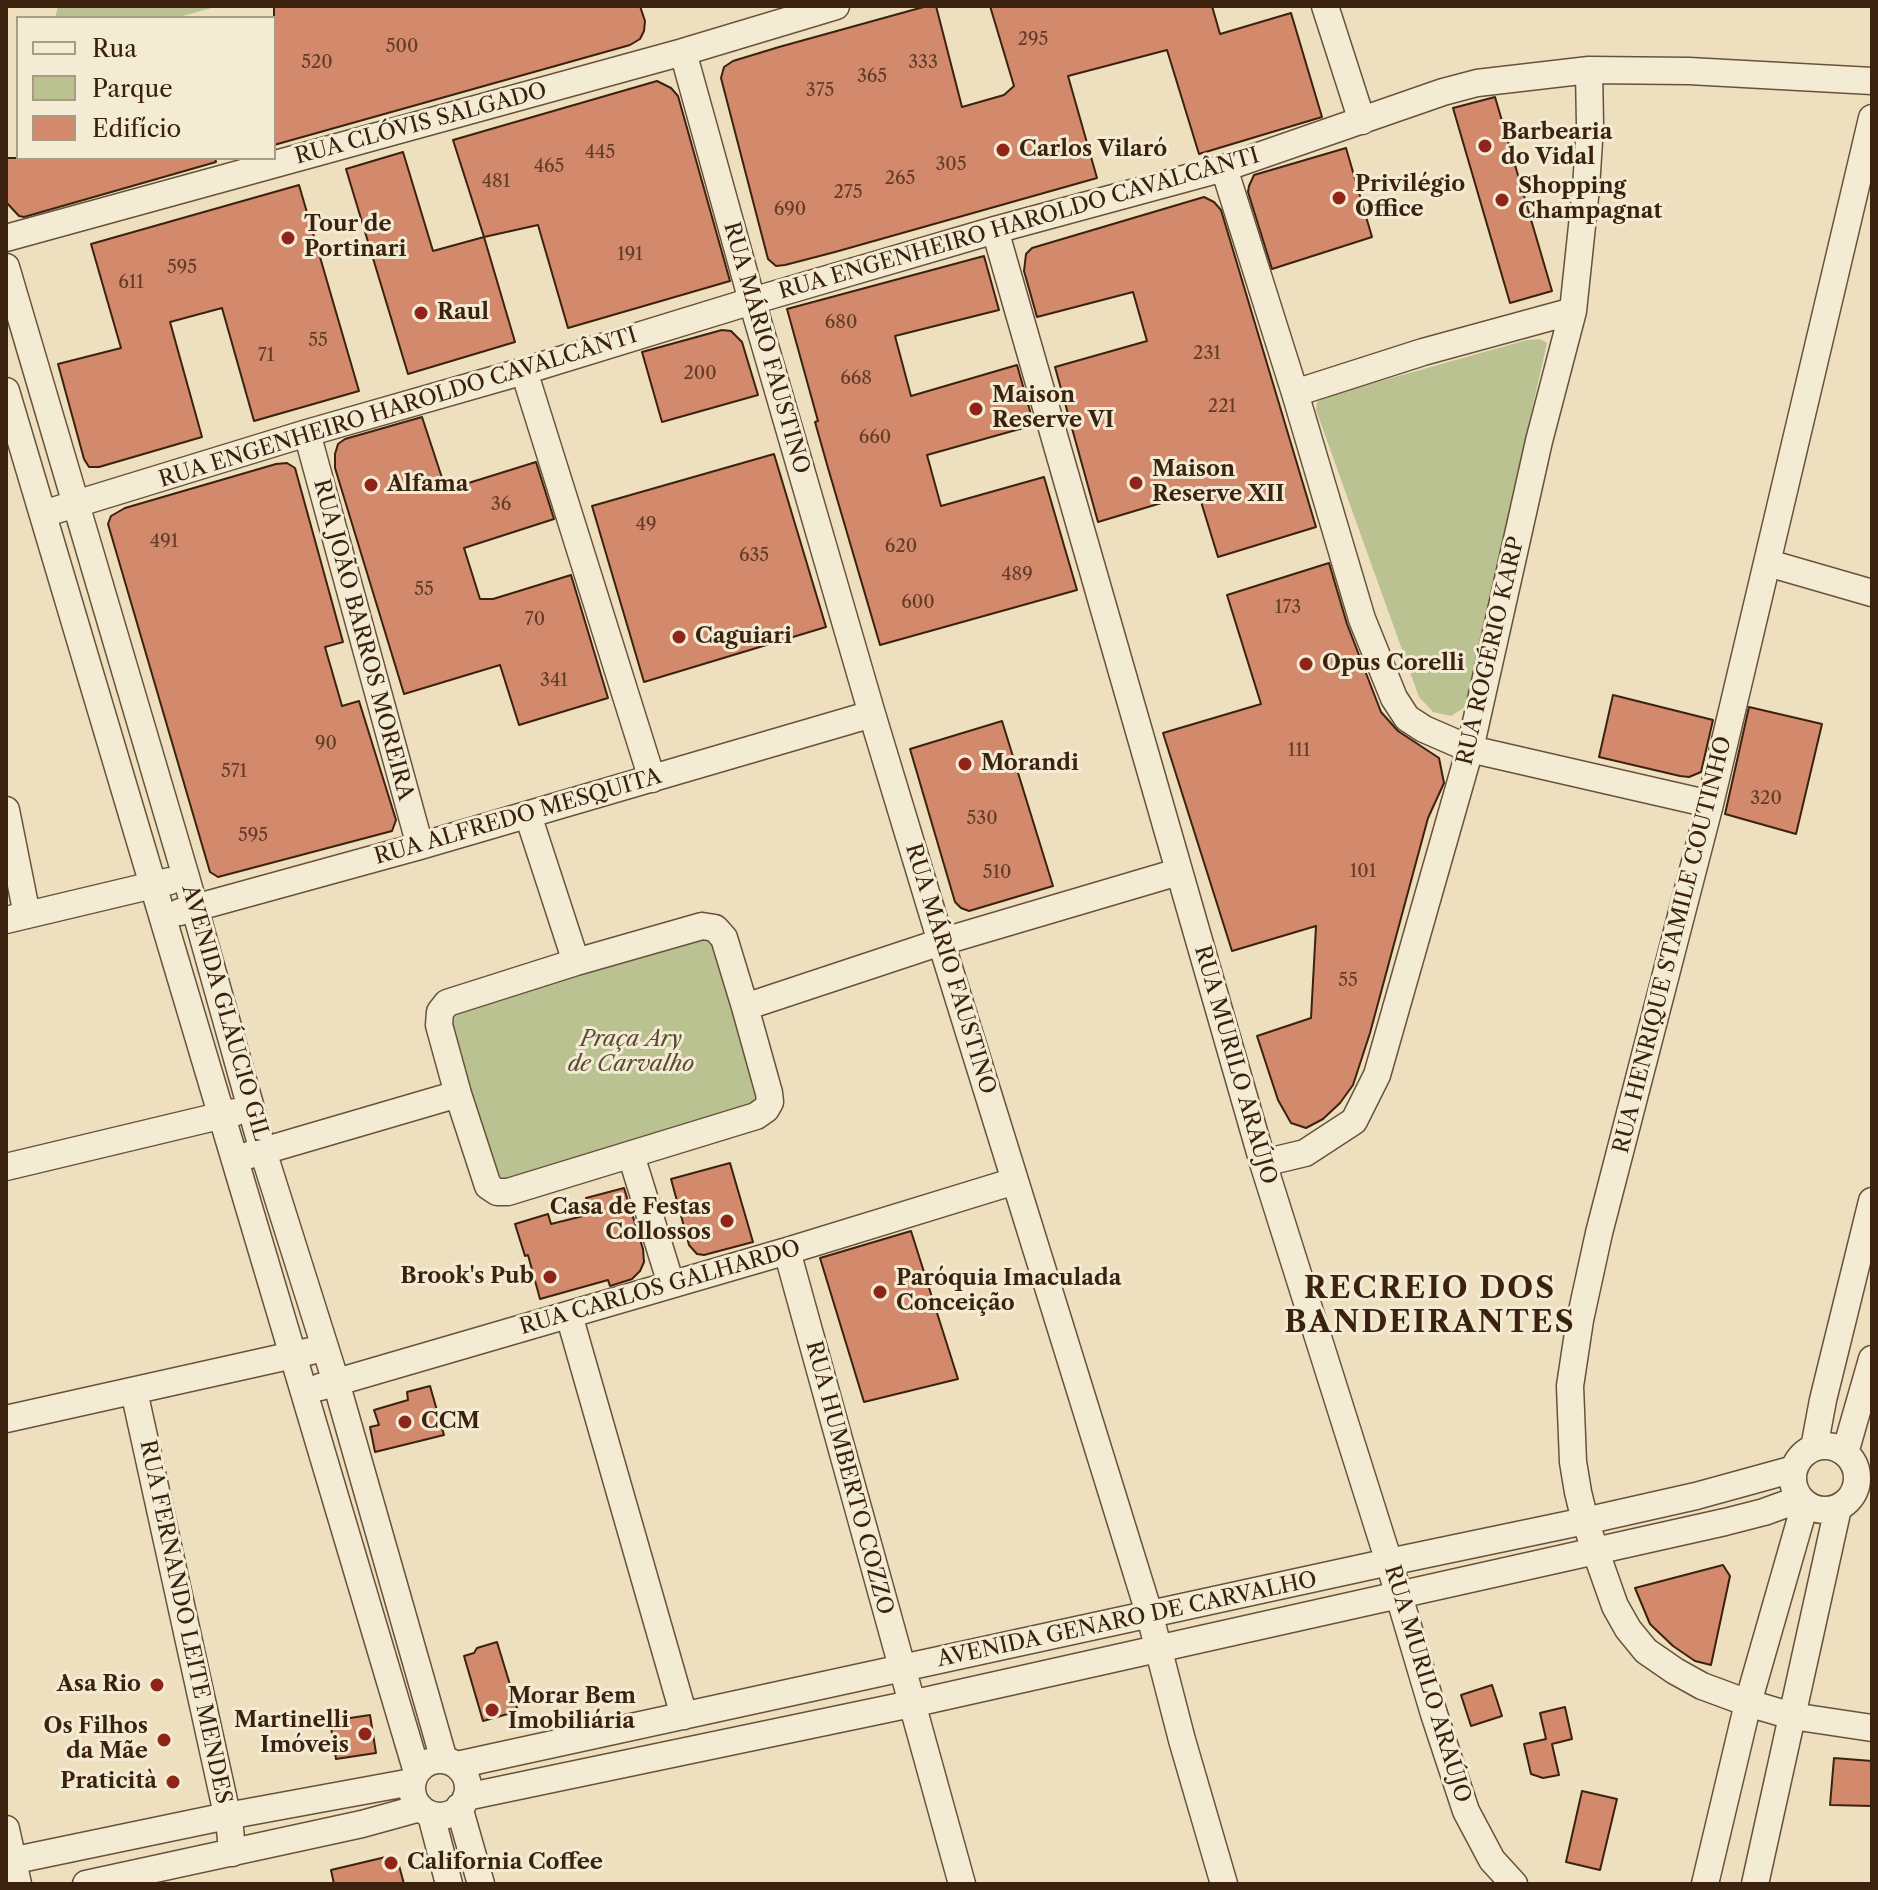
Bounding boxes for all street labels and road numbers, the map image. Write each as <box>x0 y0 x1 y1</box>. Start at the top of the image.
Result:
street label: RUA CLÓVIS SALGADO <box>292 78 550 170</box>
street label: RUA ENGENHEIRO HAROLDO CAVALCÂNTI <box>776 143 1262 305</box>
street label: RUA MÁRIO FAUSTINO <box>717 219 815 477</box>
street label: RUA ENGENHEIRO HAROLDO CAVALCÂNTI <box>156 322 640 494</box>
street label: RUA JOÃO BARROS MOREIRA <box>307 476 419 804</box>
street label: RUA ROGÉRIO KARP <box>1452 534 1530 768</box>
street label: RUA HENRIQUE STAMILE COUTINHO <box>1608 734 1738 1156</box>
street label: RUA ALFREDO MESQUITA <box>371 763 665 871</box>
street label: RUA MÁRIO FAUSTINO <box>899 841 1001 1097</box>
street label: AVENIDA GLÁUCIO GIL <box>176 882 274 1144</box>
street label: RUA MURILO ARAÚJO <box>1188 943 1282 1187</box>
street label: RUA CARLOS GALHARDO <box>517 1235 803 1341</box>
street label: RUA HUMBERTO COZZO <box>800 1338 898 1618</box>
street label: RUA FERNANDO LEITE MENDES <box>134 1438 236 1806</box>
street label: RUA MURILO ARAÚJO <box>1378 1562 1476 1806</box>
street label: AVENIDA GENARO DE CARVALHO <box>935 1567 1319 1673</box>

